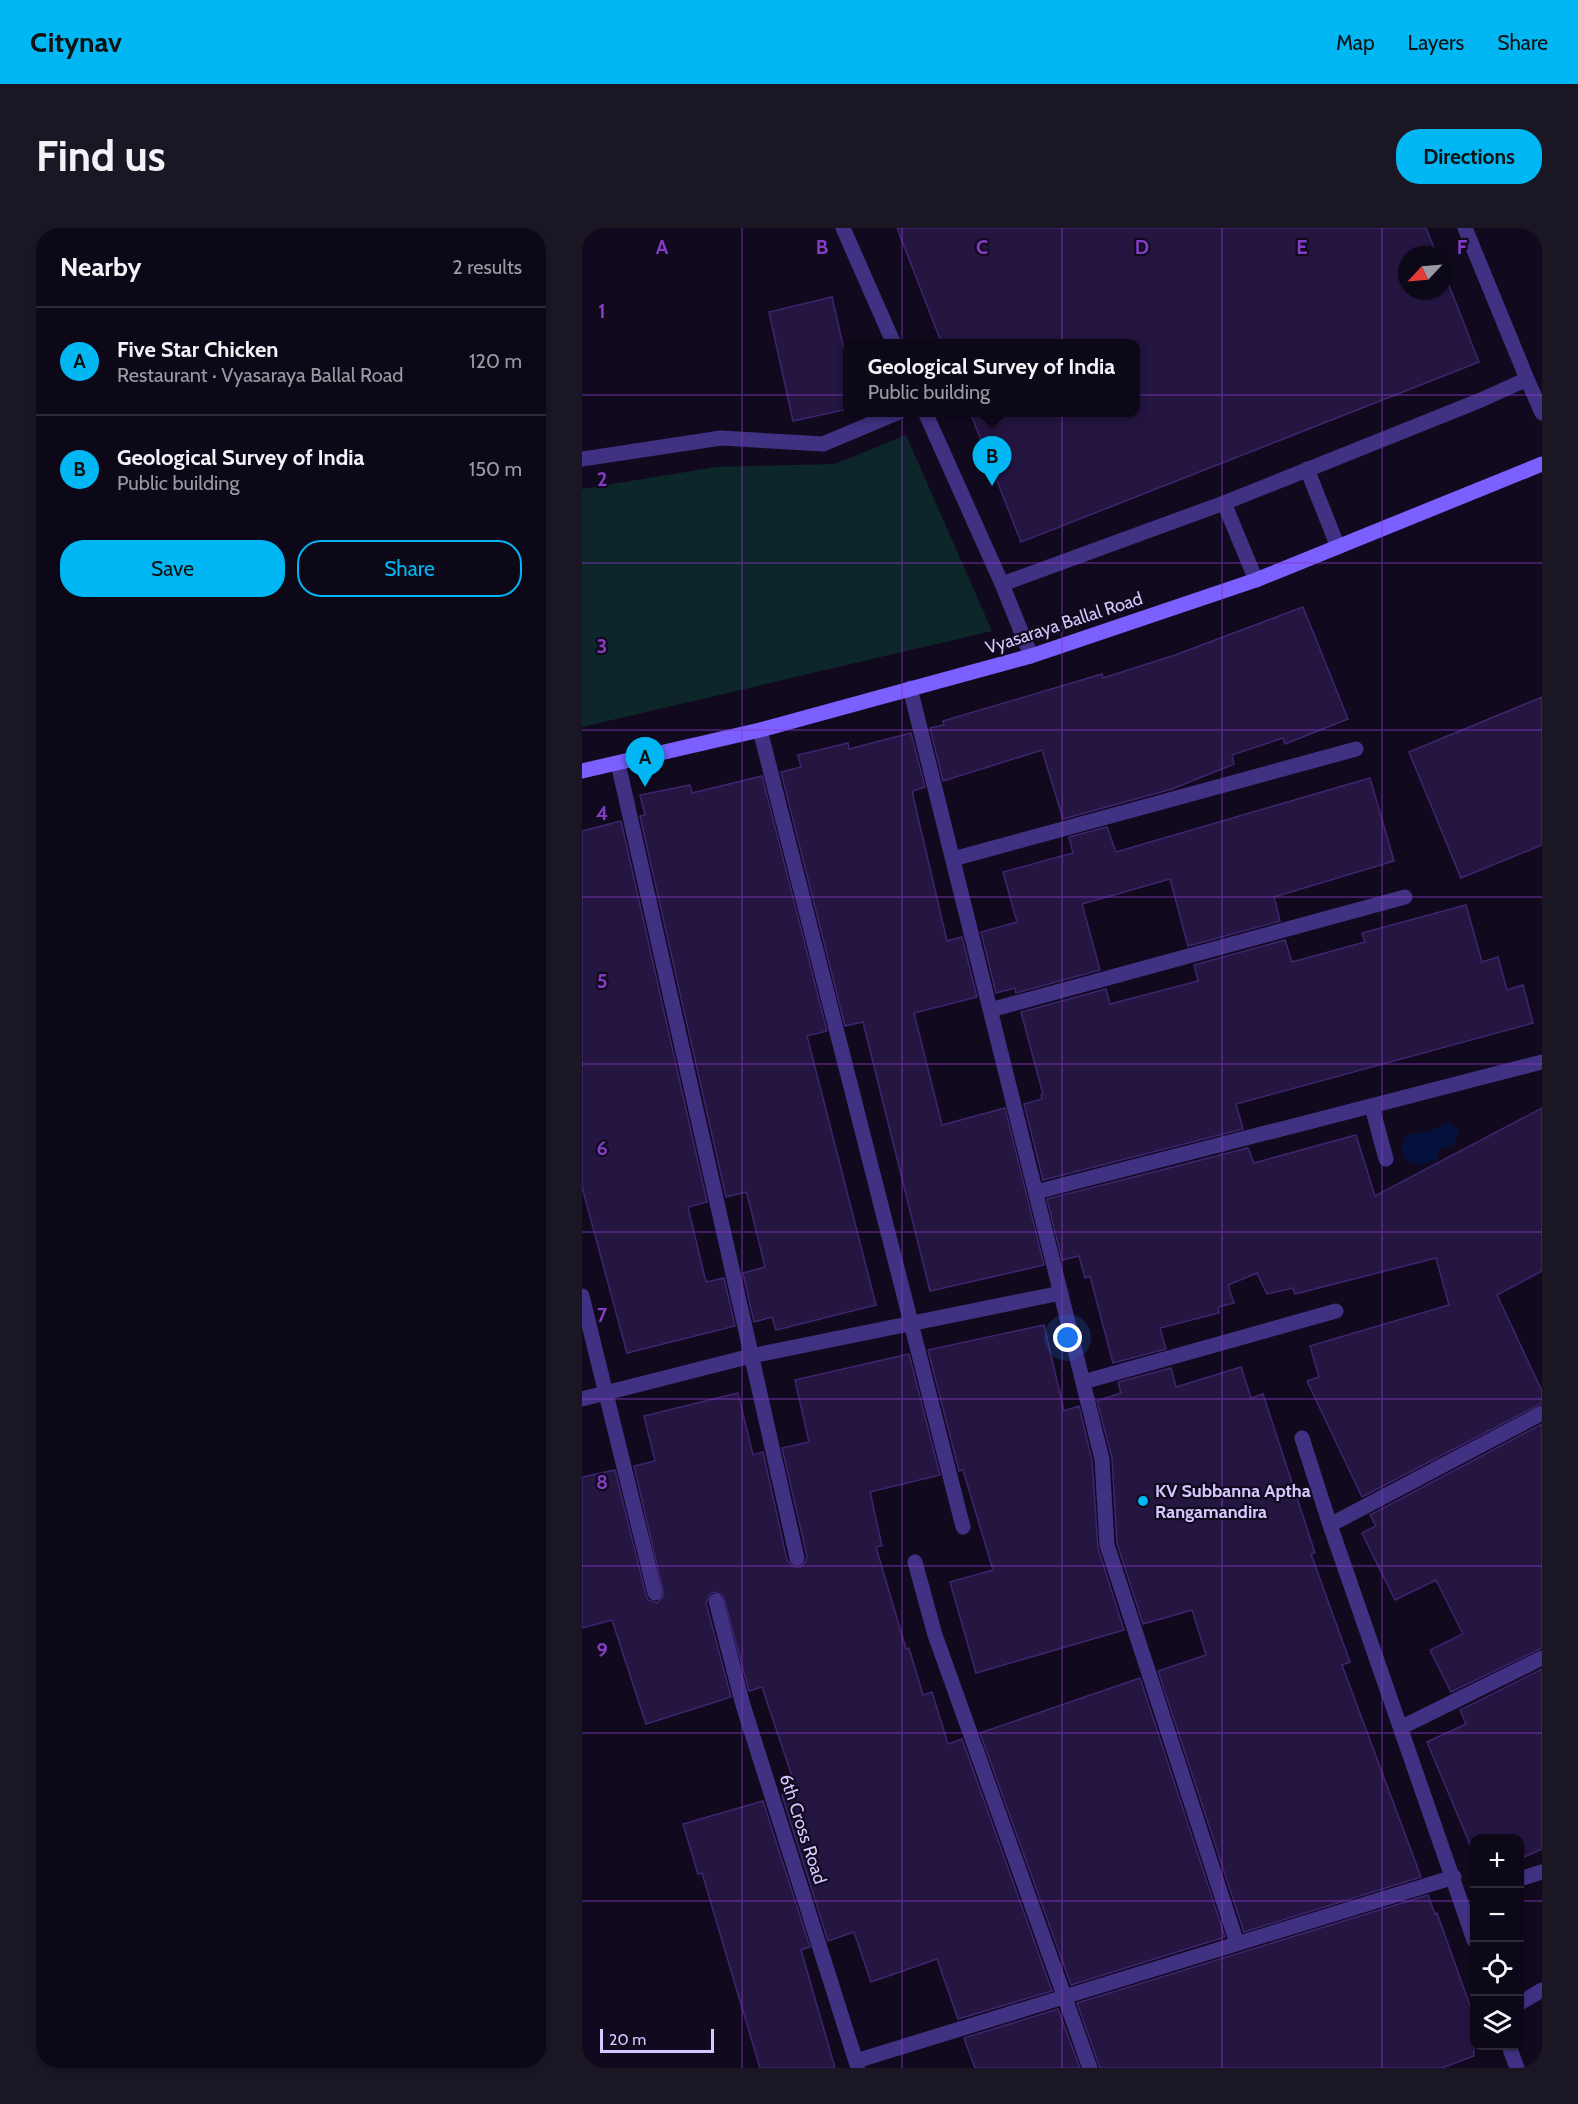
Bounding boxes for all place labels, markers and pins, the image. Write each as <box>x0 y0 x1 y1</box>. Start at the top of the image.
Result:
pin: B <box>972 436 1012 486</box>
pin: A <box>626 738 664 787</box>
place label: KV Subbanna Aptha Rangamandira <box>1155 1480 1311 1523</box>
marker: KV Subbanna Aptha Rangamandira <box>1136 1494 1150 1508</box>

